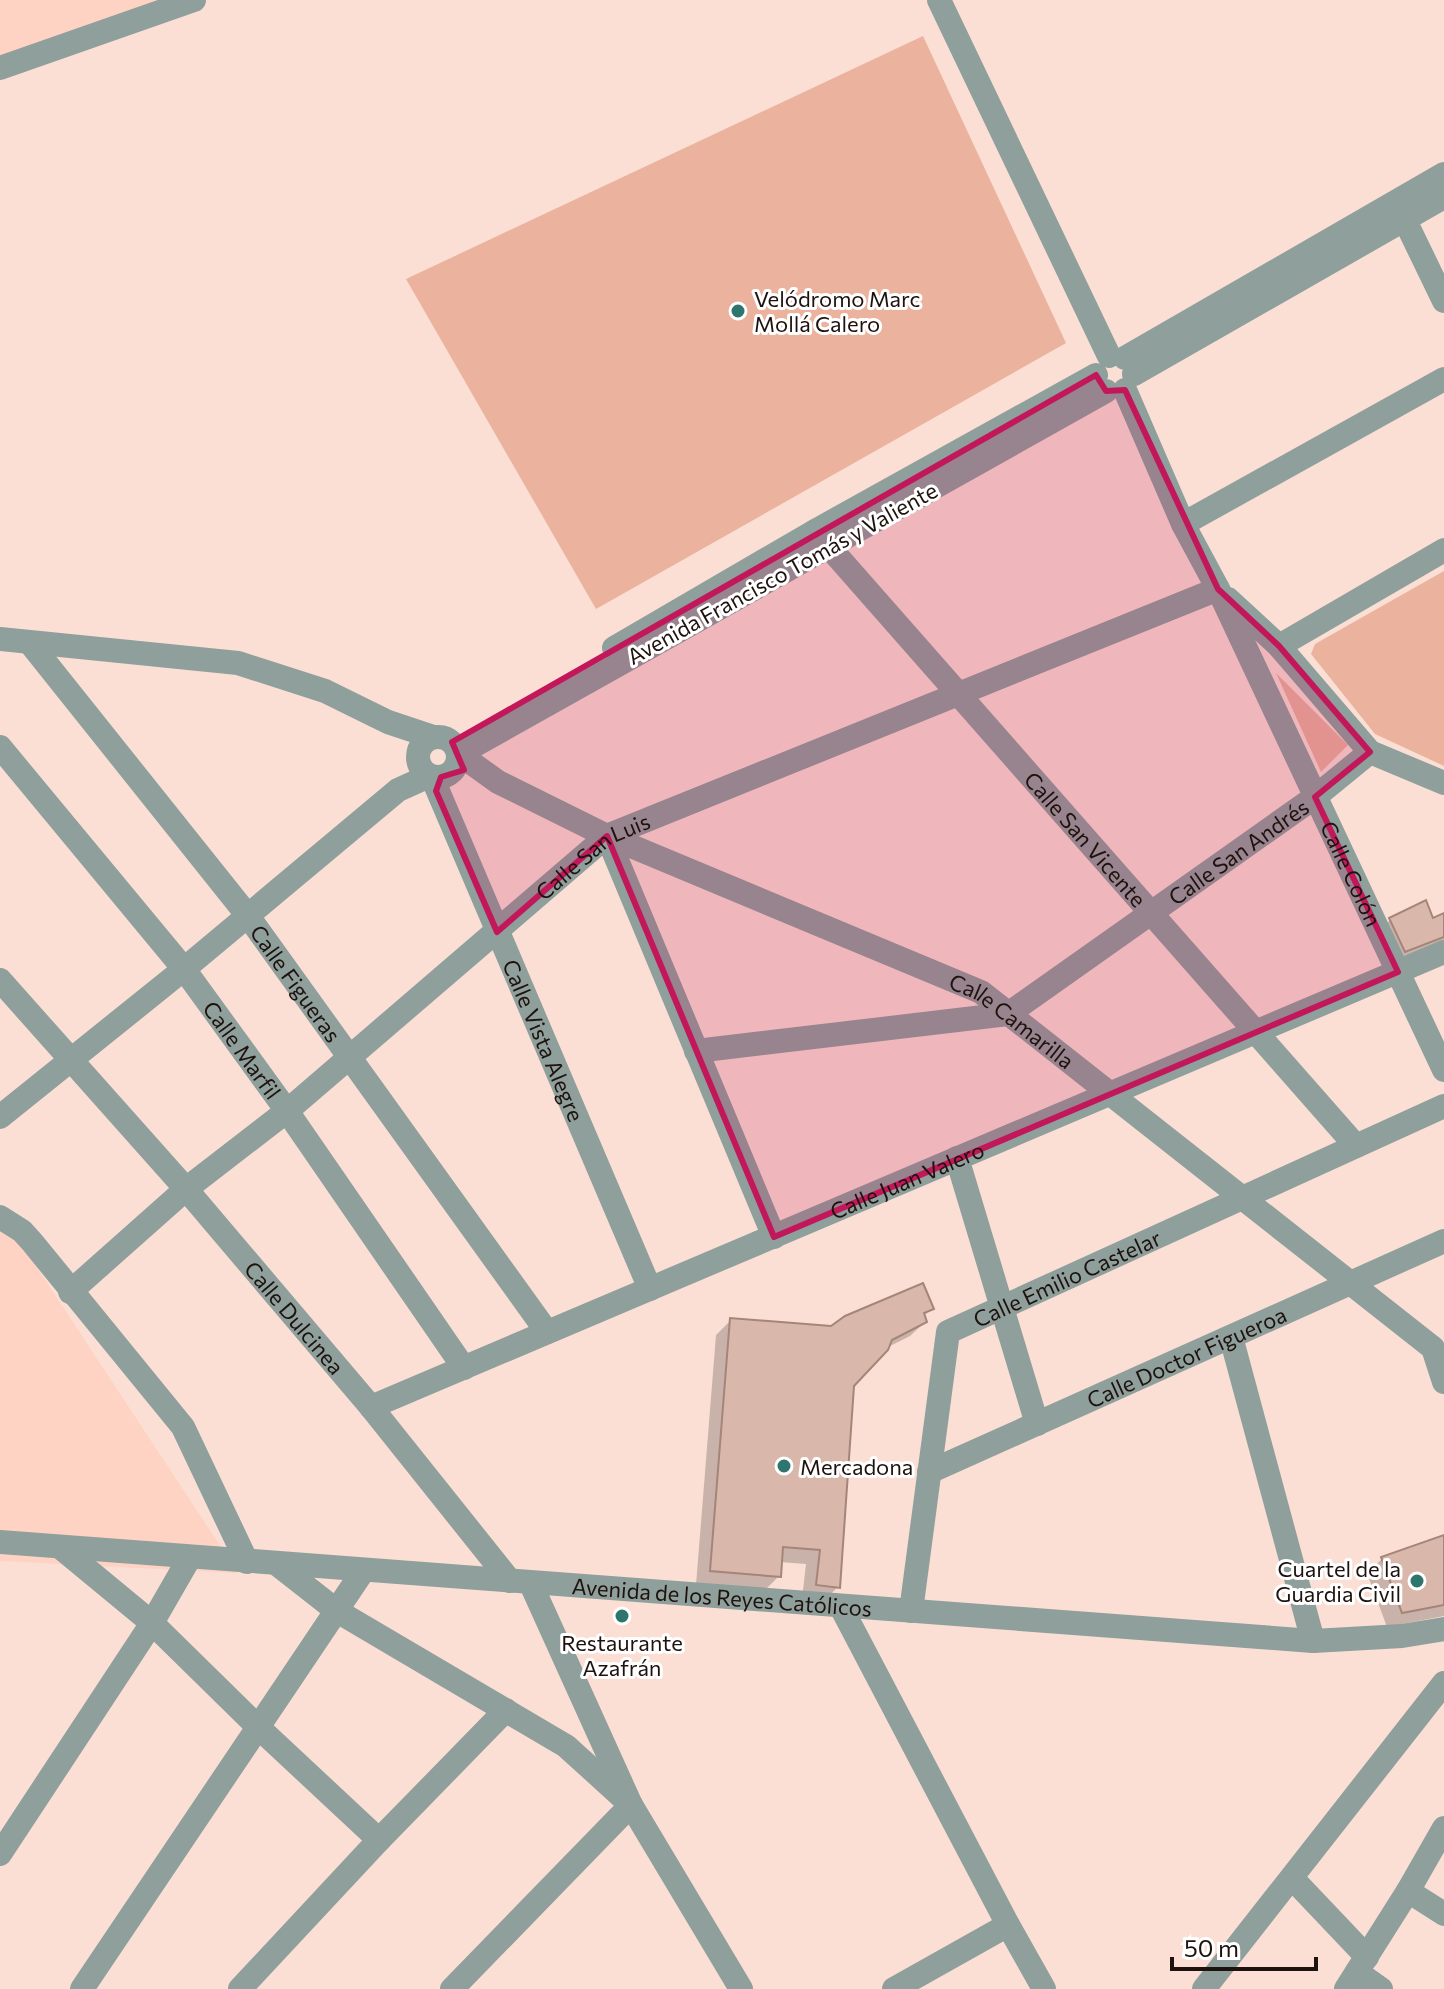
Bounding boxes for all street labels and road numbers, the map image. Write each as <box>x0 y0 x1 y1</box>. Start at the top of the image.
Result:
street label: Avenida Francisco Tomás y Valiente <box>622 476 942 670</box>
street label: Calle San Vicente <box>1019 766 1152 912</box>
street label: Calle San Andrés <box>1163 793 1313 910</box>
street label: Calle San Luis <box>530 807 654 905</box>
street label: Calle Colón <box>1315 816 1388 930</box>
street label: Calle Figueras <box>245 919 347 1047</box>
street label: Calle Vista Alegre <box>498 955 590 1125</box>
street label: Calle Camarilla <box>946 967 1080 1074</box>
street label: Calle Marfil <box>198 995 287 1104</box>
street label: Calle Juan Valero <box>826 1135 988 1224</box>
street label: Calle Emilio Castelar <box>969 1223 1165 1332</box>
street label: Calle Dulcinea <box>239 1255 350 1379</box>
street label: Calle Doctor Figueroa <box>1082 1300 1290 1413</box>
street label: Avenida de los Reyes Católicos <box>571 1572 873 1621</box>

